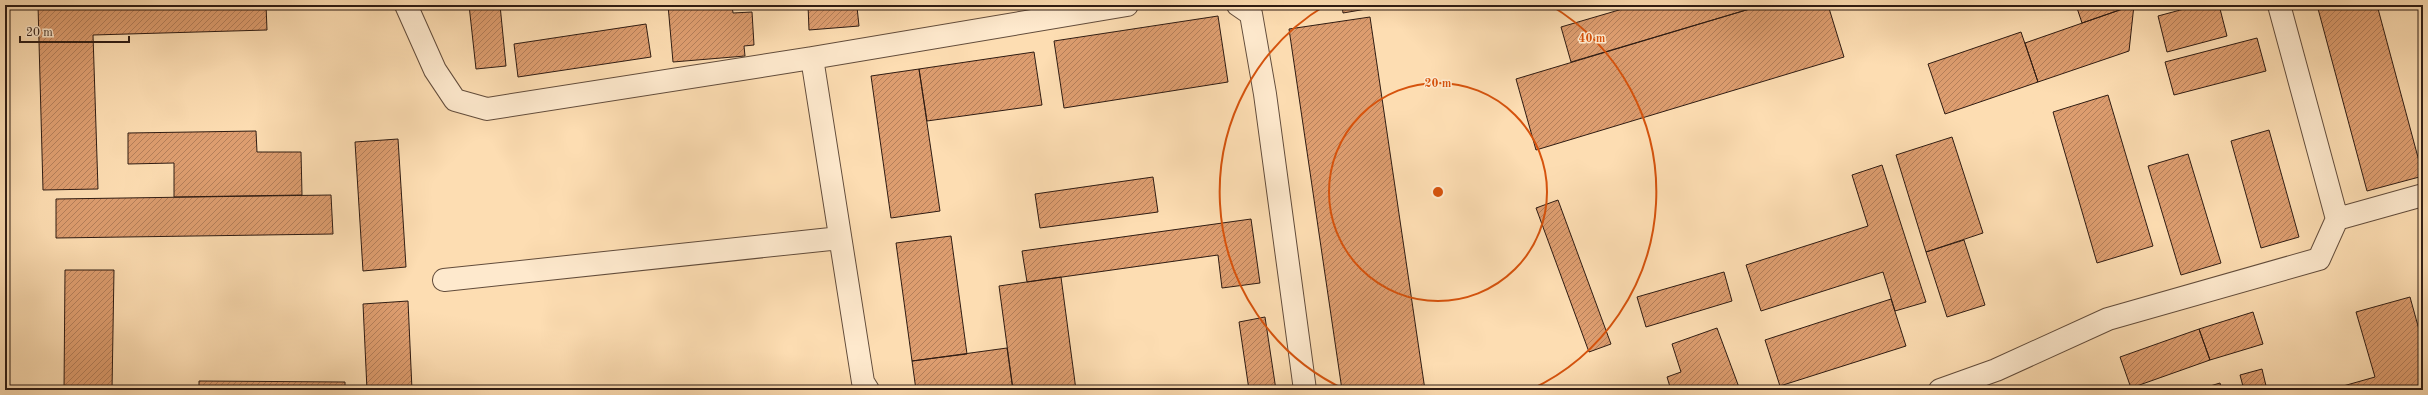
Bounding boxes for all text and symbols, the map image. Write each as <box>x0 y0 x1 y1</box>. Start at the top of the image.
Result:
scale bar <box>20 18 129 44</box>
text: 20 m <box>26 27 53 39</box>
text: 40 m <box>1579 33 1606 45</box>
text: 20 m <box>1425 78 1452 90</box>
centre of rings <box>1431 185 1445 199</box>

